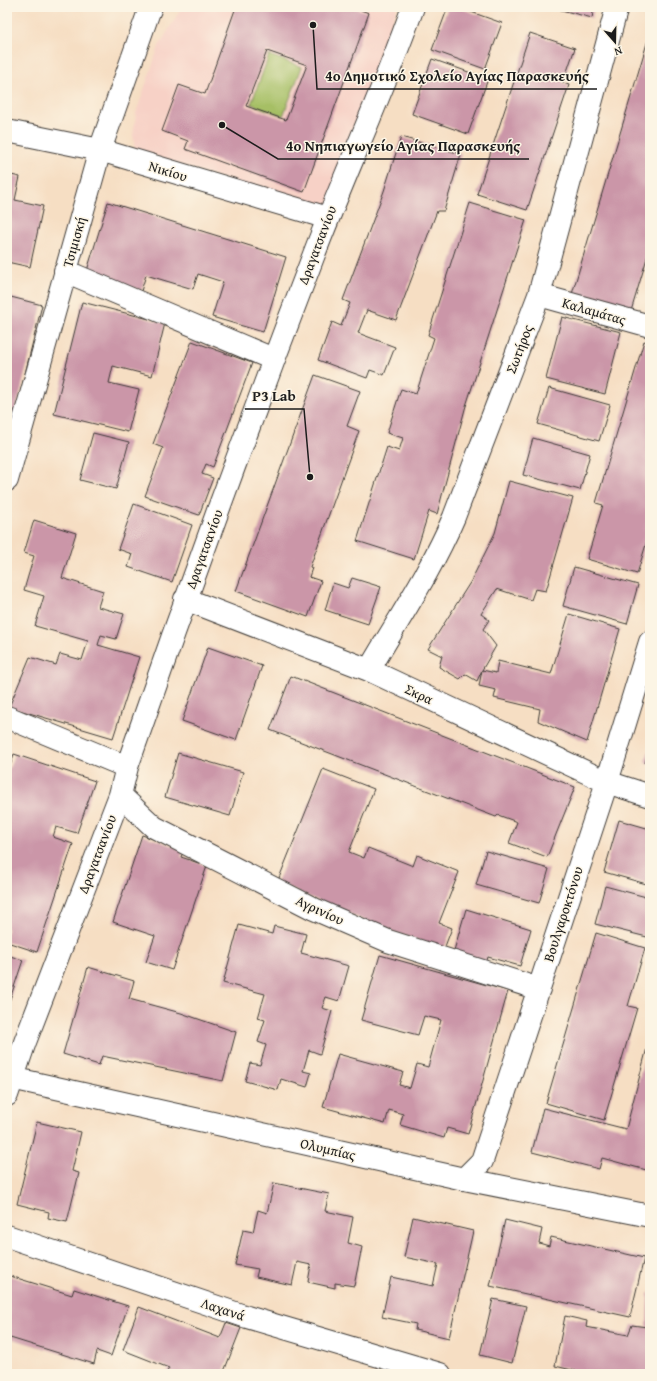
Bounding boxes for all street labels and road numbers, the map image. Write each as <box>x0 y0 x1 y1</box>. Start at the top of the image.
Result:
street label: Νικίου <box>146 156 190 186</box>
street label: Δραγατσανίου <box>293 203 341 287</box>
street label: Τσιμισκή <box>57 214 91 270</box>
street label: Καλαμάτας <box>560 292 628 330</box>
street label: Σωτήρος <box>501 322 538 376</box>
street label: Δραγατσανίου <box>180 507 228 591</box>
street label: Σκρα <box>402 679 437 709</box>
street label: Δραγατσανίου <box>73 812 121 896</box>
street label: Βουλγαροκτόνου <box>538 864 588 964</box>
street label: Αγρινίου <box>293 890 347 930</box>
street label: Ολυμπίας <box>298 1133 358 1165</box>
street label: Λαχανά <box>198 1293 248 1326</box>

